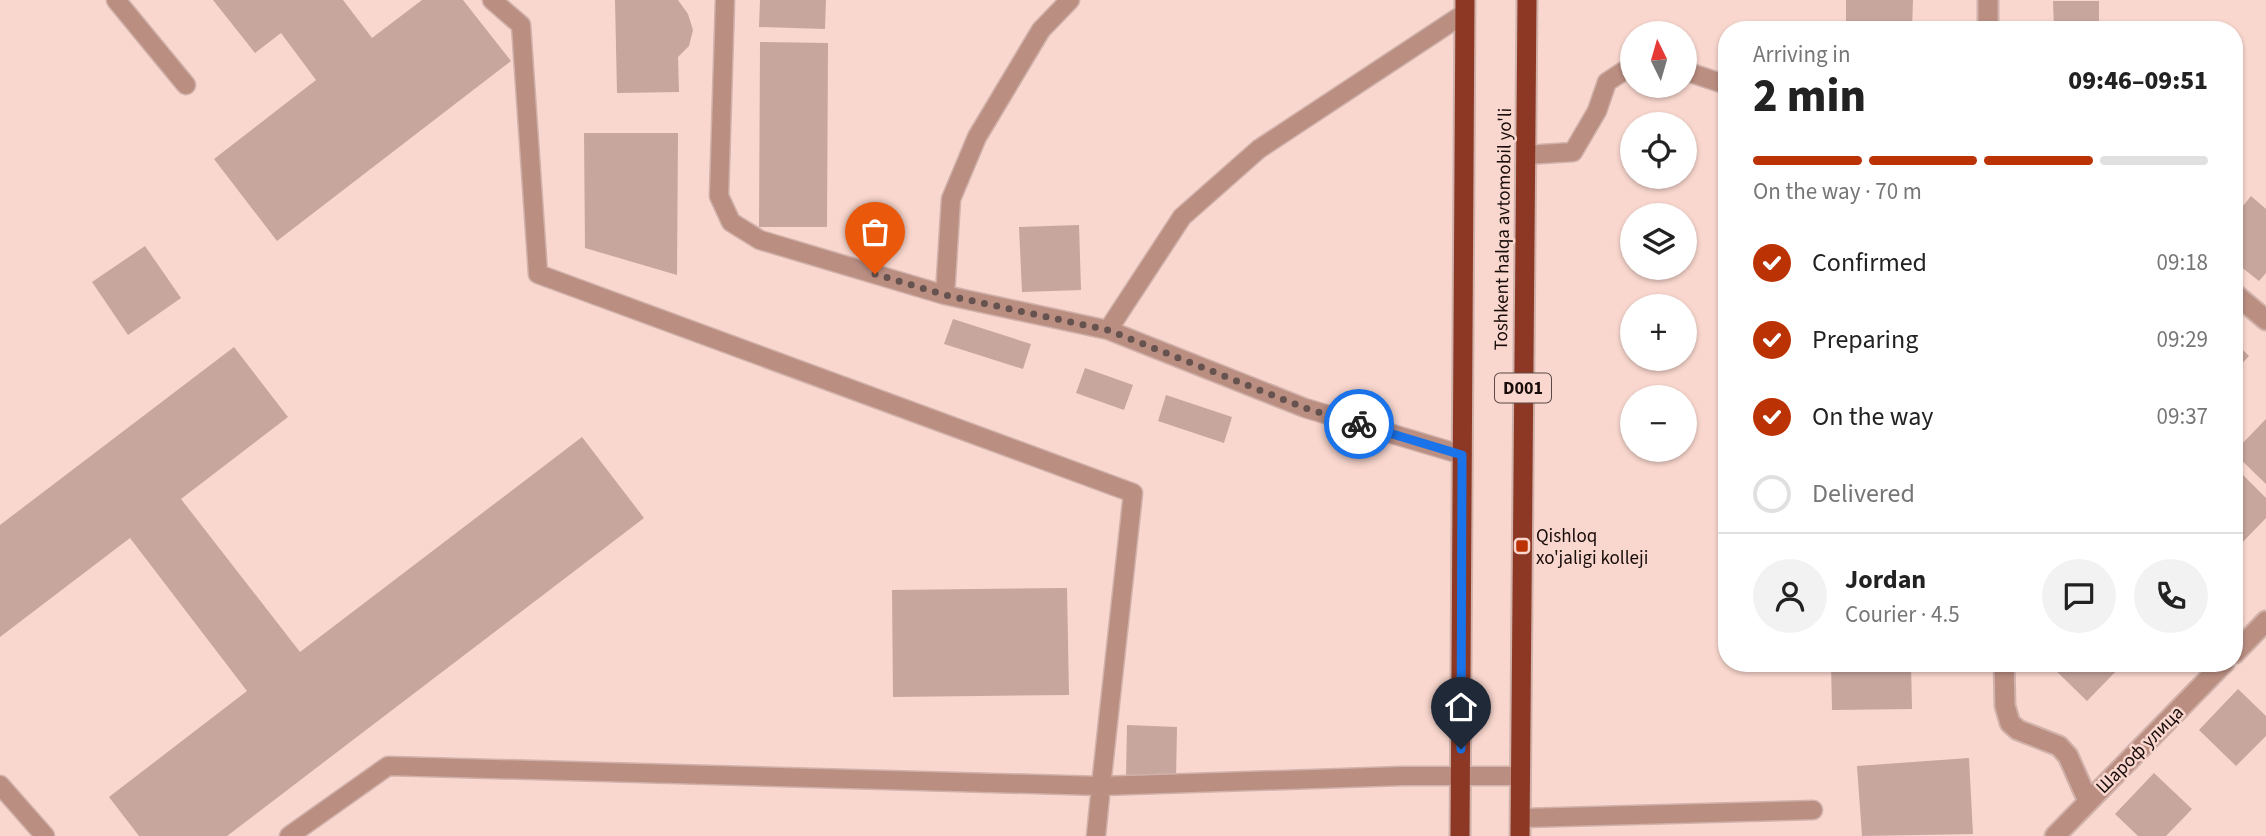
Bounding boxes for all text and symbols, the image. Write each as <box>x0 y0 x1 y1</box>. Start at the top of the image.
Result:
north arrow <box>1620 21 1698 98</box>
map controls <box>1620 21 1697 462</box>
text: Arriving in <box>1753 38 1851 71</box>
text: 09:46–09:51 <box>2068 62 2208 99</box>
text: 2 min <box>1753 64 1866 129</box>
street label: Toshkent halqa avtomobil yo'li <box>1488 107 1519 351</box>
button: locate <box>1620 112 1697 189</box>
text: On the way · 70 m <box>1753 175 1922 208</box>
pin <box>845 202 905 274</box>
button: layers <box>1620 203 1697 280</box>
icon: bag <box>856 213 894 251</box>
icon: check <box>1753 244 1791 282</box>
text: Confirmed <box>1812 244 1927 281</box>
text: 09:18 <box>2157 246 2208 279</box>
button: + <box>1620 294 1697 371</box>
icon: check <box>1753 321 1791 359</box>
text: Preparing <box>1812 321 1918 358</box>
text: 09:29 <box>2157 323 2208 356</box>
road number: D001 <box>1495 374 1551 402</box>
button: − <box>1620 385 1697 462</box>
courier <box>1324 389 1394 459</box>
icon: check <box>1753 398 1791 436</box>
text: On the way <box>1812 398 1933 435</box>
text: 09:37 <box>2157 400 2208 433</box>
icon: bike <box>1340 405 1378 443</box>
text: Delivered <box>1812 475 1915 512</box>
place label: Qishloq xo'jaligi kolleji <box>1536 523 1648 572</box>
marker: Qishloq xo'jaligi kolleji <box>1514 538 1530 554</box>
button: person <box>1753 559 1827 633</box>
button: chat <box>2042 559 2116 633</box>
button: phone <box>2134 559 2208 633</box>
text: Jordan <box>1845 561 1926 598</box>
text: Courier · 4.5 <box>1845 598 1960 631</box>
pin <box>1431 677 1491 749</box>
icon: home <box>1442 688 1480 726</box>
street label: Шароф улица <box>2090 700 2190 800</box>

